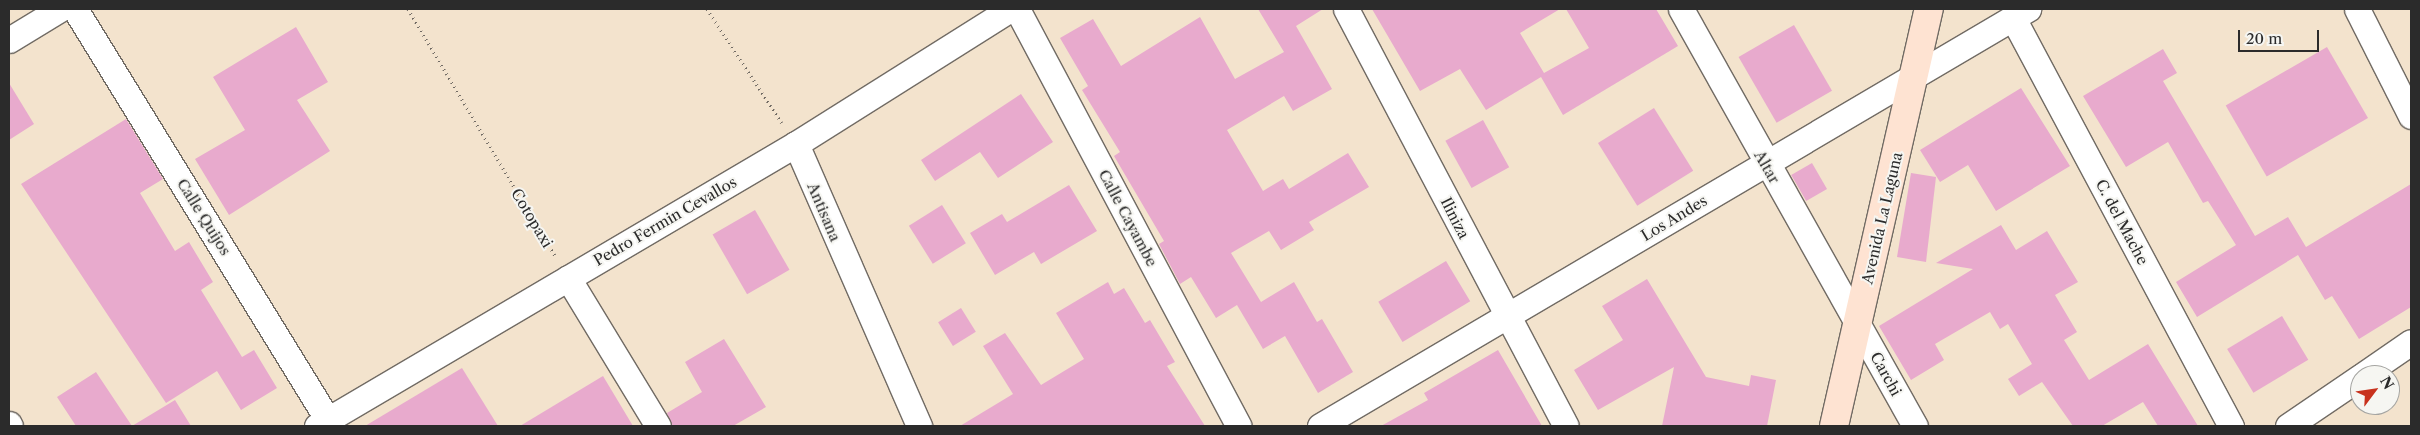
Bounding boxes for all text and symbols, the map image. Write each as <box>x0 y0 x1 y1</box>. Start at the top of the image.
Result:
scale bar <box>2240 20 2321 52</box>
text: 20 m <box>2246 29 2282 48</box>
street label: Altar <box>1750 147 1784 187</box>
street label: Avenida La Laguna <box>1858 150 1906 286</box>
street label: Calle Cayambe <box>1095 166 1161 270</box>
street label: Pedro Fermin Cevallos <box>590 173 740 269</box>
street label: Calle Quijos <box>173 175 235 259</box>
street label: C. del Mache <box>2092 176 2152 268</box>
street label: Antisana <box>804 180 844 244</box>
street label: Cotopaxi <box>507 185 557 251</box>
street label: Los Andes <box>1638 191 1710 245</box>
street label: Iliniza <box>1437 194 1473 242</box>
street label: Carchi <box>1867 349 1905 399</box>
north arrow <box>2350 365 2400 415</box>
text: N <box>2376 373 2398 393</box>

